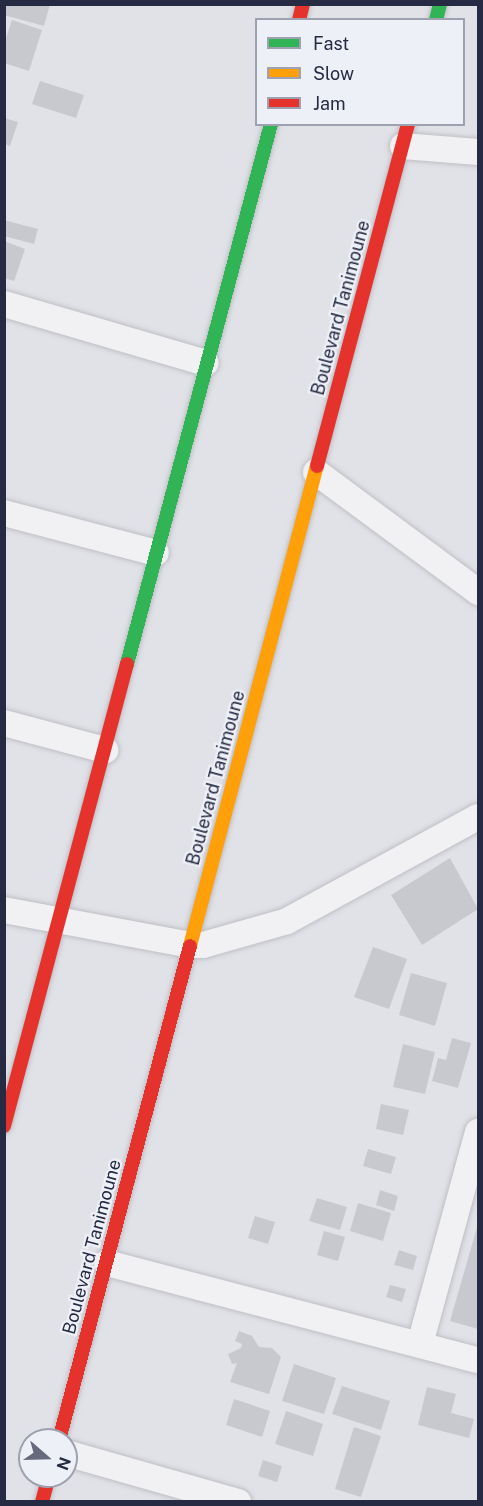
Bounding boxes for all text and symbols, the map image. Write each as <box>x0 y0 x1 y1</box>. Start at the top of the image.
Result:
legend <box>255 18 465 126</box>
text: Fast <box>313 33 349 54</box>
text: Slow <box>313 63 354 84</box>
text: Jam <box>313 93 346 114</box>
street label: Boulevard Tanimoune <box>307 218 375 398</box>
street label: Boulevard Tanimoune <box>182 688 250 868</box>
street label: Boulevard Tanimoune <box>58 1157 126 1337</box>
north arrow <box>18 1428 78 1488</box>
text: N <box>52 1455 75 1473</box>

